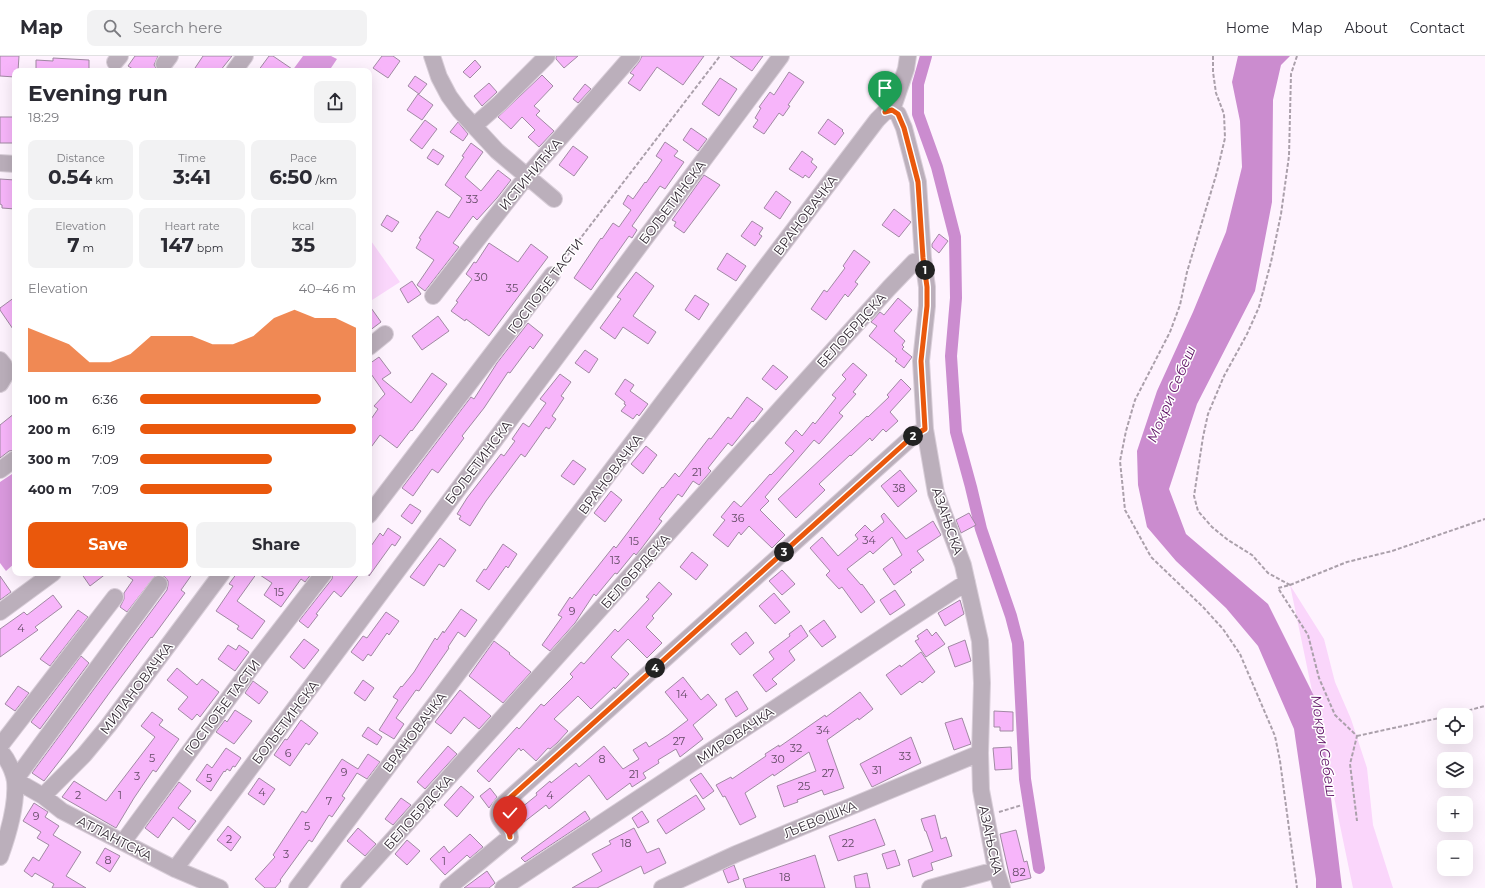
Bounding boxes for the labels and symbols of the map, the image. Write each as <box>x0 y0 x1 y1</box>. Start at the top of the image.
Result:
pin <box>868 71 902 112</box>
street label: ИСТИНИЋКА <box>495 135 565 213</box>
street label: БОЉЕТИНСКА <box>635 157 709 247</box>
street label: ВРАНОВАЧКА <box>770 171 841 258</box>
house number: 33 <box>466 192 478 206</box>
street label: ГОСПОЂЕ ТАСТИ <box>504 235 586 337</box>
pin: 1 <box>915 260 935 280</box>
house number: 30 <box>474 270 488 284</box>
house number: 35 <box>506 281 518 295</box>
street label: БЕЛОБРДСКА <box>813 289 889 371</box>
water label: Мокри Себеш <box>1143 343 1199 445</box>
street label: БОЉЕТИНСКА <box>441 417 515 507</box>
pin: 2 <box>903 426 923 446</box>
street label: ВРАНОВАЧКА <box>575 430 646 517</box>
house number: 21 <box>692 465 702 479</box>
house number: 38 <box>892 481 906 495</box>
street label: АЗАЊСКА <box>929 485 967 557</box>
house number: 36 <box>732 511 745 525</box>
street label: БЕЛОБРДСКА <box>597 530 673 612</box>
house number: 34 <box>862 533 876 547</box>
house number: 15 <box>629 534 639 548</box>
pin: 3 <box>774 542 794 562</box>
house number: 13 <box>610 553 620 567</box>
house number: 15 <box>274 585 284 599</box>
house number: 9 <box>569 604 576 618</box>
house number: 4 <box>17 621 25 635</box>
street label: МИЛАНОВАЧКА <box>96 638 176 737</box>
street label: ГОСПОЂЕ ТАСТИ <box>181 656 263 758</box>
pin: 4 <box>645 658 665 678</box>
street label: БОЉЕТИНСКА <box>248 677 322 767</box>
house number: 14 <box>676 687 688 701</box>
street label: ВРАНОВАЧКА <box>379 688 450 775</box>
water label: Мокри Себеш <box>1307 694 1341 798</box>
street label: МИРОВАЧКА <box>693 703 777 767</box>
house number: 34 <box>816 723 830 737</box>
house number: 27 <box>673 734 685 748</box>
house number: 32 <box>790 741 802 755</box>
house number: 6 <box>285 746 292 760</box>
house number: 33 <box>899 749 911 763</box>
house number: 5 <box>149 751 155 765</box>
house number: 8 <box>598 752 606 766</box>
house number: 30 <box>771 752 785 766</box>
house number: 31 <box>872 763 882 777</box>
house number: 9 <box>341 765 348 779</box>
house number: 27 <box>822 766 834 780</box>
house number: 21 <box>629 767 639 781</box>
house number: 3 <box>134 769 140 783</box>
house number: 5 <box>206 771 212 785</box>
street label: БЕЛОБРДСКА <box>380 771 456 853</box>
house number: 25 <box>798 779 810 793</box>
house number: 4 <box>258 785 266 799</box>
house number: 2 <box>75 788 81 802</box>
house number: 1 <box>118 788 122 802</box>
house number: 4 <box>546 788 554 802</box>
house number: 7 <box>326 794 332 808</box>
pin <box>493 796 527 837</box>
street label: ЉЕВОШКА <box>781 797 859 841</box>
street label: АЗАЊСКА <box>976 804 1006 876</box>
house number: 9 <box>33 809 40 823</box>
street label: АТЛАНТСКА <box>75 812 156 864</box>
house number: 5 <box>304 819 310 833</box>
house number: 2 <box>226 832 232 846</box>
house number: 18 <box>621 836 632 850</box>
house number: 22 <box>842 836 854 850</box>
house number: 3 <box>283 847 289 861</box>
house number: 8 <box>104 853 112 867</box>
house number: 1 <box>442 854 446 868</box>
house number: 82 <box>1012 865 1026 879</box>
house number: 18 <box>780 870 791 884</box>

